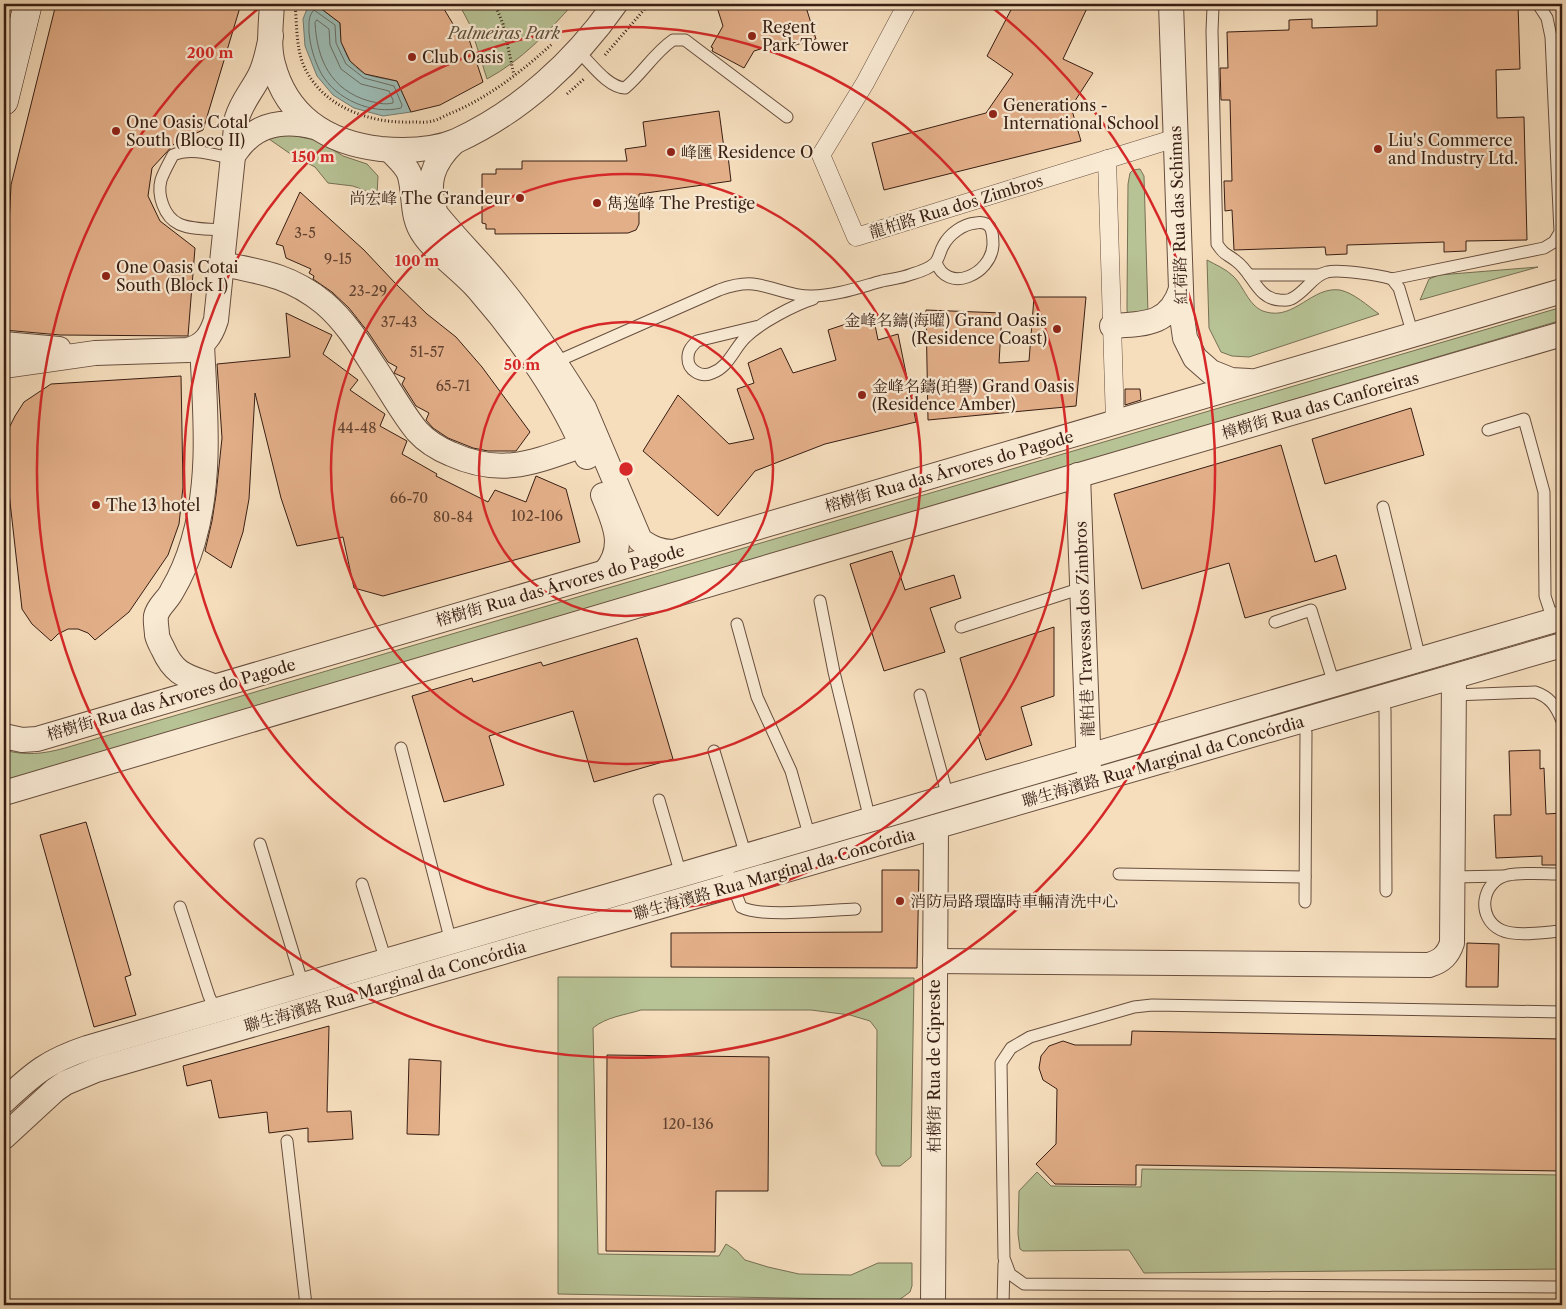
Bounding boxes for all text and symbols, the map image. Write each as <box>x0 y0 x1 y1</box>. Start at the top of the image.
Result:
place label: Regent Park Tower <box>762 17 849 55</box>
park label: Palmeiras Park <box>446 23 561 43</box>
marker: Regent Park Tower <box>746 30 758 42</box>
text: 200 m <box>187 43 233 62</box>
place label: Club Oasis <box>422 47 503 67</box>
marker: Club Oasis <box>406 51 418 63</box>
place label: Generations - International School <box>1003 95 1159 133</box>
marker: Generations - International School <box>987 108 999 120</box>
place label: One Oasis Cotal South (Bloco II) <box>126 112 249 150</box>
marker: One Oasis Cotal South (Bloco II) <box>110 125 122 137</box>
street label: 紅荷路 Rua das Schimas <box>1165 125 1191 305</box>
place label: Liu's Commerce and Industry Ltd. <box>1388 130 1518 168</box>
place label: 峰匯 Residence O <box>681 142 813 162</box>
marker: Liu's Commerce and Industry Ltd. <box>1372 143 1384 155</box>
marker: 峰匯 Residence O <box>665 146 677 158</box>
text: 150 m <box>291 147 335 166</box>
street label: 龍柏路 Rua dos Zimbros <box>867 170 1045 242</box>
place label: 尚宏峰 The Grandeur <box>349 188 510 208</box>
marker: 尚宏峰 The Grandeur <box>514 192 526 204</box>
place label: 雋逸峰 The Prestige <box>607 193 755 213</box>
marker: 雋逸峰 The Prestige <box>591 197 603 209</box>
house number: 3-5 <box>294 224 316 242</box>
house number: 9-15 <box>324 250 352 268</box>
text: 100 m <box>395 251 439 270</box>
place label: One Oasis Cotai South (Block I) <box>116 257 239 295</box>
marker: One Oasis Cotai South (Block I) <box>100 270 112 282</box>
house number: 23-29 <box>349 282 387 300</box>
place label: 金峰名鑄(海曜) Grand Oasis (Residence Coast) <box>844 310 1047 348</box>
house number: 37-43 <box>381 313 417 331</box>
marker: 金峰名鑄(海曜) Grand Oasis (Residence Coast) <box>1051 323 1063 335</box>
house number: 51-57 <box>410 343 444 361</box>
text: 50 m <box>504 355 540 374</box>
street label: 樟樹街 Rua das Canforeiras <box>1219 367 1421 443</box>
place label: 金峰名鑄(珀譽) Grand Oasis (Residence Amber) <box>872 376 1075 414</box>
house number: 65-71 <box>436 377 470 395</box>
marker: 金峰名鑄(珀譽) Grand Oasis (Residence Amber) <box>856 389 868 401</box>
house number: 44-48 <box>338 419 376 437</box>
street label: 榕樹街 Rua das Árvores do Pagode <box>822 426 1076 516</box>
centre of rings <box>617 460 635 478</box>
house number: 66-70 <box>390 489 428 507</box>
place label: The 13 hotel <box>106 495 200 515</box>
marker: The 13 hotel <box>90 499 102 511</box>
house number: 102-106 <box>511 507 563 525</box>
house number: 80-84 <box>433 508 473 526</box>
street label: 龍柏巷 Travessa dos Zimbros <box>1070 521 1098 737</box>
street label: 榕樹街 Rua das Árvores do Pagode <box>433 540 687 630</box>
street label: 榕樹街 Rua das Árvores do Pagode <box>44 654 298 744</box>
street label: 聯生海濱路 Rua Marginal da Concórdia <box>1020 711 1307 811</box>
street label: 聯生海濱路 Rua Marginal da Concórdia <box>631 824 918 924</box>
place label: 消防局路環臨時車輛清洗中心 <box>910 891 1118 911</box>
marker: 消防局路環臨時車輛清洗中心 <box>894 895 906 907</box>
street label: 聯生海濱路 Rua Marginal da Concórdia <box>242 936 529 1036</box>
street label: 柏樹街 Rua de Cipreste <box>924 979 944 1153</box>
house number: 120-136 <box>663 1115 713 1133</box>

